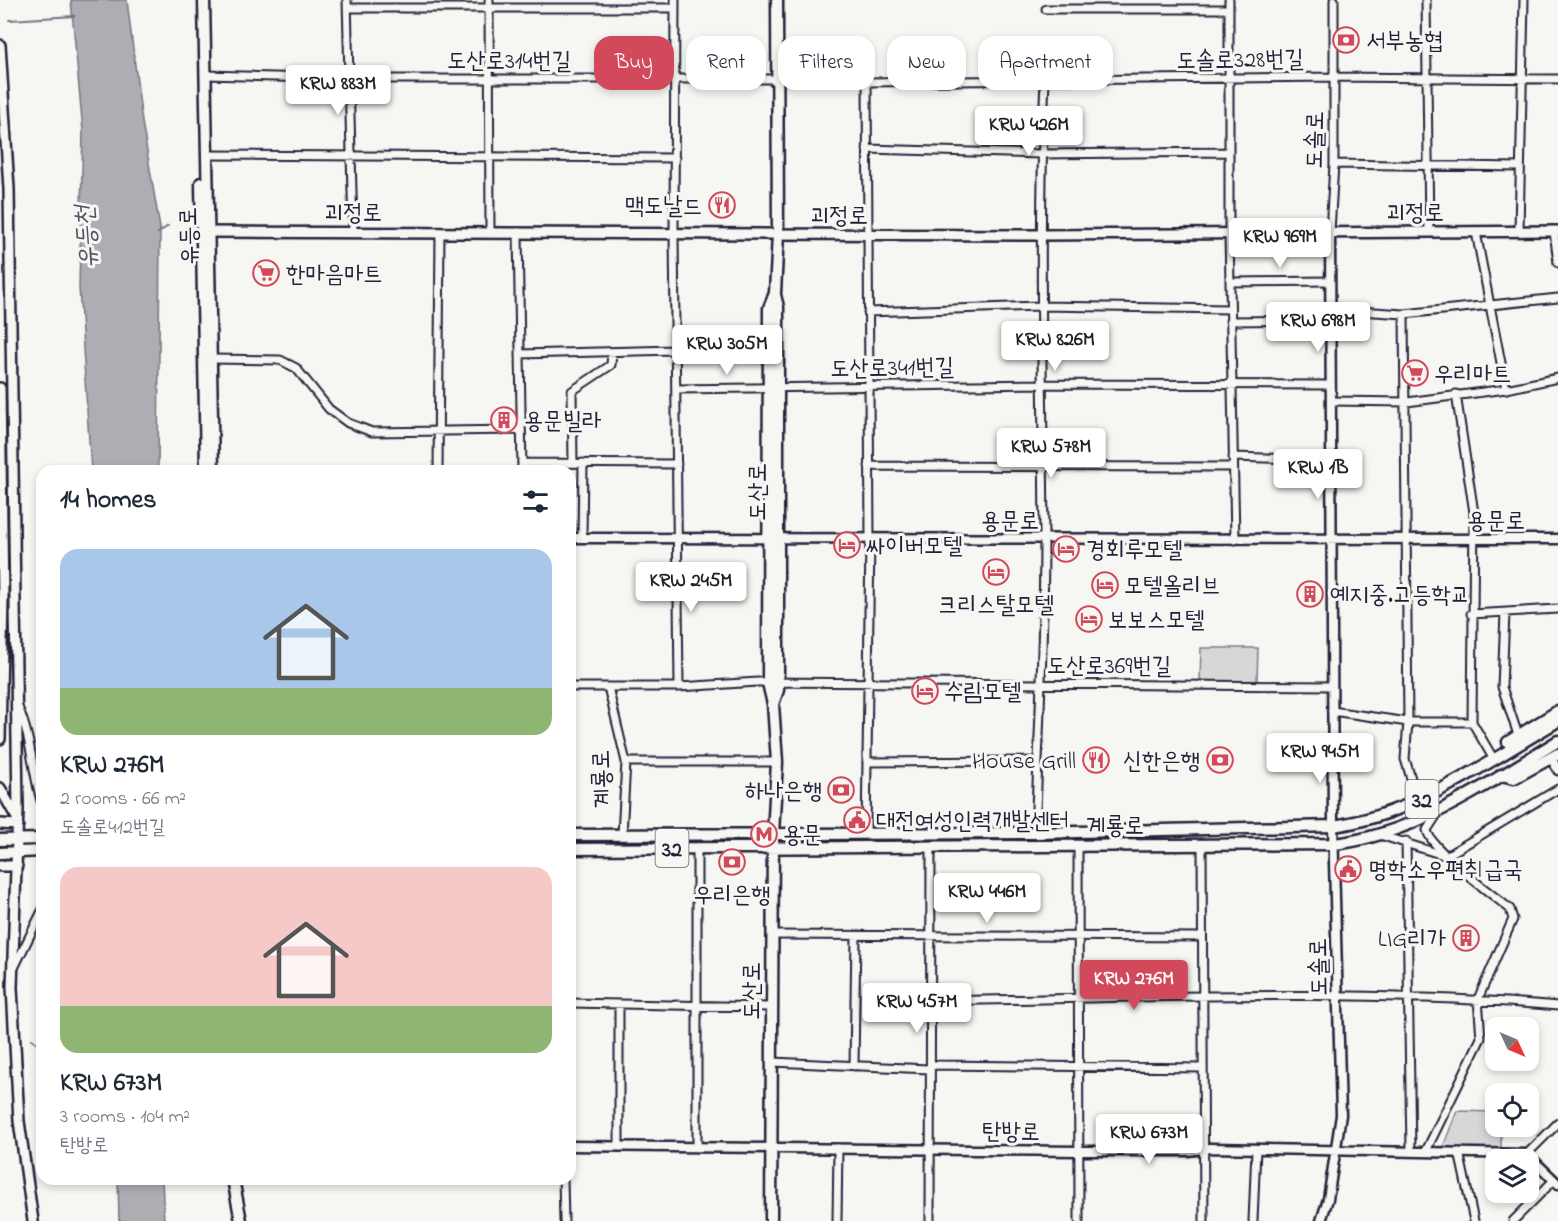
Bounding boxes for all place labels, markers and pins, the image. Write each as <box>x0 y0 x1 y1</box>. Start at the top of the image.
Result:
bank icon: 서부농협 <box>1331 25 1361 55</box>
place label: 서부농협 <box>1366 25 1443 60</box>
pin: KRW 883M <box>276 65 400 116</box>
pin: KRW 426M <box>967 106 1091 157</box>
place label: 맥도날드 <box>625 190 702 225</box>
restaurant icon: 맥도날드 <box>707 190 737 220</box>
pin: KRW 969M <box>1218 218 1342 269</box>
supermarket icon: 한마음마트 <box>251 258 281 288</box>
place label: 한마음마트 <box>286 258 383 293</box>
pin: KRW 698M <box>1256 302 1380 353</box>
pin: KRW 826M <box>993 321 1117 372</box>
pin: KRW 305M <box>665 325 789 376</box>
supermarket icon: 우리마트 <box>1400 358 1430 388</box>
place label: 우리마트 <box>1434 358 1511 393</box>
building icon: 용문빌라 <box>489 405 519 435</box>
place label: 용문빌라 <box>524 405 601 440</box>
pin: KRW 578M <box>989 428 1113 479</box>
pin: KRW 1B <box>1269 449 1367 500</box>
hotel icon: 싸이버모텔 <box>832 530 862 560</box>
place label: 싸이버모텔 <box>866 530 963 565</box>
hotel icon: 경회루모텔 <box>1051 534 1081 564</box>
place label: 경회루모텔 <box>1086 534 1183 569</box>
hotel icon: 크리스탈모텔 <box>981 557 1011 587</box>
pin: KRW 245M <box>629 562 753 613</box>
hotel icon: 모텔올리브 <box>1090 570 1120 600</box>
place label: 모텔올리브 <box>1124 570 1221 605</box>
building icon: 예지중.고등학교 <box>1295 579 1325 609</box>
place label: 예지중.고등학교 <box>1330 579 1470 614</box>
place label: 크리스탈모텔 <box>938 589 1054 624</box>
hotel icon: 보보스모텔 <box>1074 604 1104 634</box>
place label: 보보스모텔 <box>1108 604 1205 639</box>
hotel icon: 수림모텔 <box>910 676 940 706</box>
place label: 수림모텔 <box>944 676 1021 711</box>
pin: KRW 945M <box>1258 733 1382 784</box>
place label: House Grill <box>972 745 1076 780</box>
restaurant icon: House Grill <box>1081 745 1111 775</box>
place label: 신한은행 <box>1123 745 1200 780</box>
bank icon: 신한은행 <box>1205 745 1235 775</box>
place label: 하나은행 <box>745 775 822 810</box>
bank icon: 하나은행 <box>826 775 856 805</box>
public building icon: 대전여성인력개발센터 <box>842 805 872 835</box>
place label: 대전여성인력개발센터 <box>876 805 1069 840</box>
metro station icon: 용문 <box>749 819 779 849</box>
place label: 용문 <box>783 819 822 854</box>
bank icon: 우리은행 <box>717 847 747 877</box>
public building icon: 명학소우편취급국 <box>1333 854 1363 884</box>
place label: 명학소우편취급국 <box>1368 854 1523 889</box>
pin: KRW 446M <box>925 873 1049 924</box>
place label: 우리은행 <box>693 879 771 914</box>
place label: LIG리가 <box>1378 923 1446 958</box>
building icon: LIG리가 <box>1451 923 1481 953</box>
pin: KRW 276M <box>1072 960 1196 1011</box>
pin: KRW 457M <box>855 983 979 1034</box>
pin: KRW 673M <box>1087 1114 1211 1165</box>

